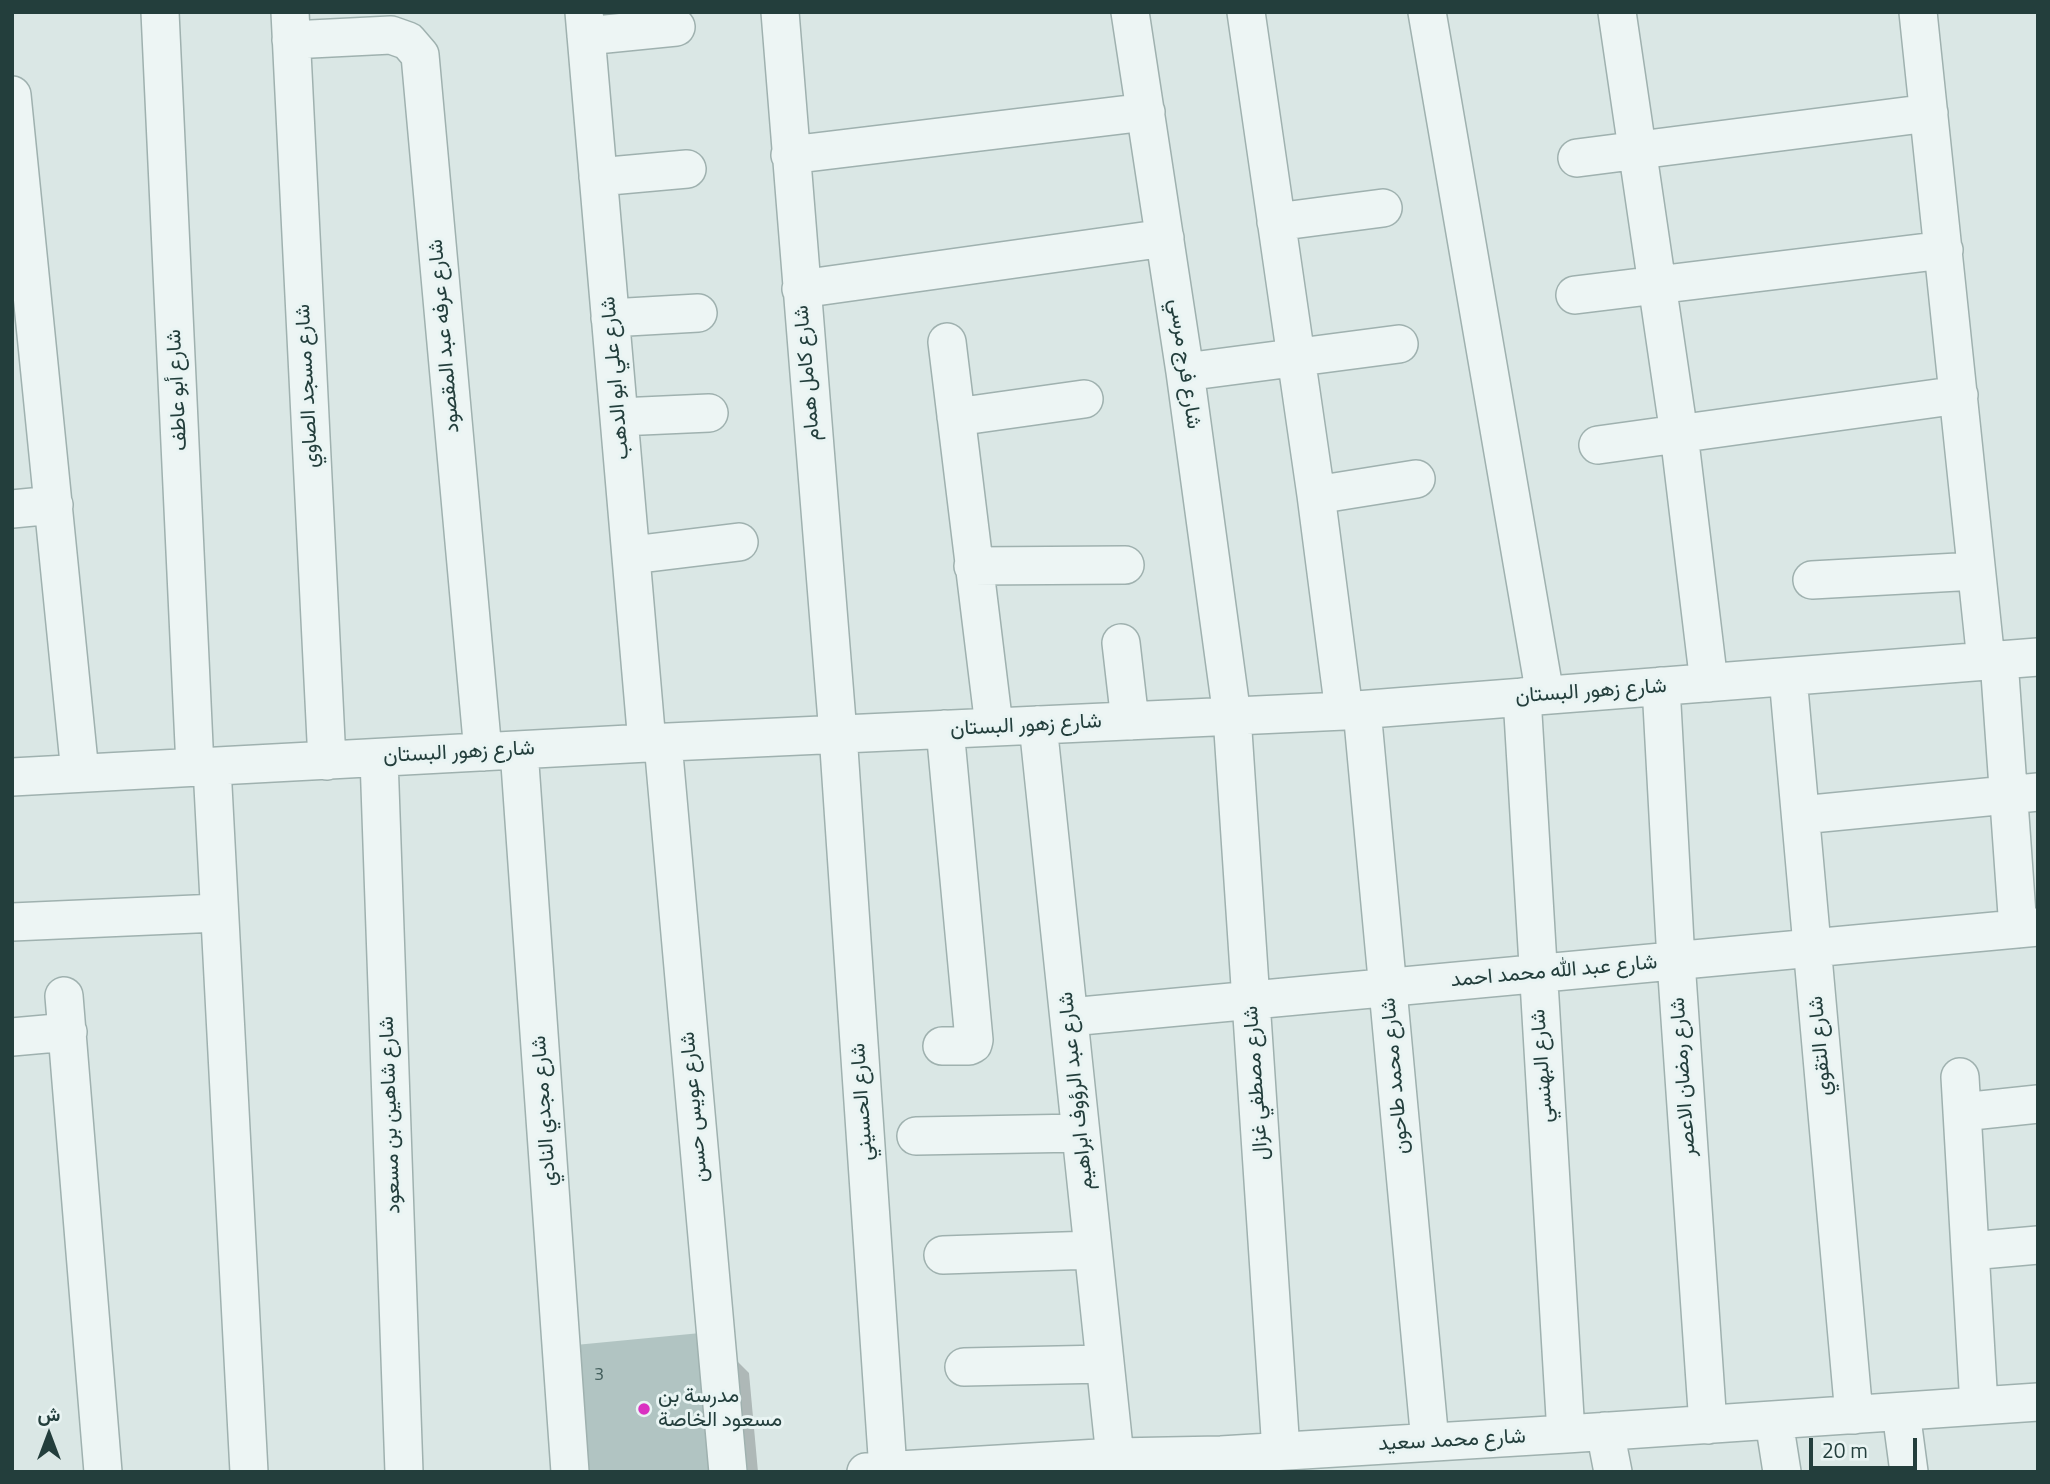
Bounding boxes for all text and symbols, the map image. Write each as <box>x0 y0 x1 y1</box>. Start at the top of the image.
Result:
street label: شارع عرفه عبد المقصود <box>424 238 466 434</box>
street label: شارع علي ابو الدهب <box>596 295 636 461</box>
street label: شارع فرج مرسي <box>1162 297 1206 431</box>
street label: شارع مسجد الصاوي <box>291 303 325 469</box>
street label: شارع كامل همام <box>790 304 826 442</box>
street label: شارع أبو عاطف <box>162 329 194 451</box>
street label: شارع زهور البستان <box>1514 674 1668 710</box>
street label: شارع زهور البستان <box>950 709 1102 743</box>
street label: شارع زهور البستان <box>383 736 535 770</box>
street label: شارع عبد الله محمد احمد <box>1450 950 1658 994</box>
street label: شارع عبد الرؤوف ابراهيم <box>1054 991 1100 1191</box>
street label: شارع التقوي <box>1804 995 1838 1097</box>
street label: شارع رمضان الاعصر <box>1666 996 1702 1158</box>
street label: شارع محمد طاحون <box>1377 997 1415 1155</box>
street label: شارع مصطفي غزال <box>1239 1005 1275 1161</box>
street label: شارع البهنسي <box>1526 1008 1560 1124</box>
street label: شارع شاهين بن مسعود <box>375 1016 407 1214</box>
street label: شارع عويس حسن <box>676 1031 714 1183</box>
street label: شارع مجدي النادي <box>527 1035 563 1187</box>
street label: شارع الحسيني <box>846 1042 880 1162</box>
house number: 3 <box>594 1365 604 1387</box>
place label: مدرسة بن مسعود الخاصة <box>658 1384 782 1434</box>
text: ش <box>38 1399 60 1428</box>
north arrow <box>14 1400 84 1470</box>
marker: مدرسة بن مسعود الخاصة <box>636 1401 652 1417</box>
scale bar <box>1812 1424 1920 1468</box>
street label: شارع محمد سعيد <box>1378 1425 1526 1457</box>
text: 20 m <box>1822 1434 1868 1466</box>

